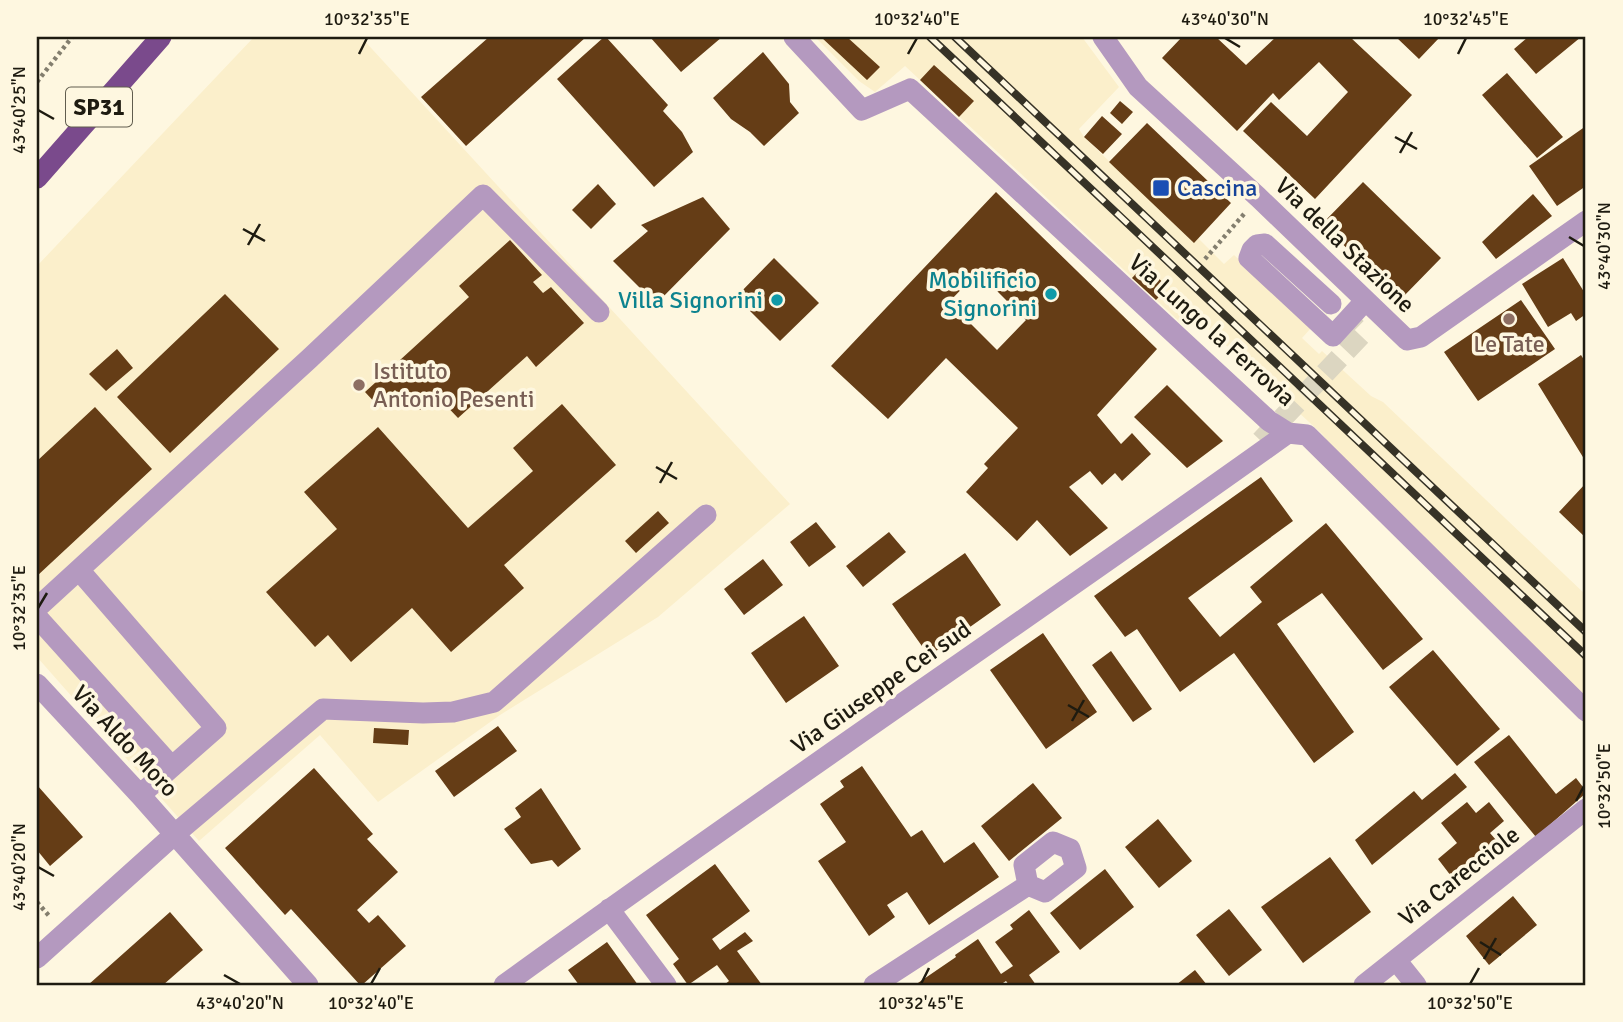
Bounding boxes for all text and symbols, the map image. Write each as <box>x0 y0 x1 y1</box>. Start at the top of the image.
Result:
text: 10°32'35"E <box>324 8 410 30</box>
text: 10°32'40"E <box>874 8 960 30</box>
text: 43°40'30"N <box>1181 8 1269 30</box>
text: 10°32'45"E <box>1423 8 1509 30</box>
text: 43°40'25"N <box>8 66 30 154</box>
road number: SP31 <box>66 88 132 127</box>
street label: Via della Stazione <box>1269 171 1421 319</box>
place label: Cascina <box>1177 173 1257 203</box>
marker: Cascina <box>1151 178 1171 198</box>
text: 43°40'30"N <box>1593 202 1615 290</box>
street label: Via Lungo la Ferrovia <box>1123 247 1301 413</box>
place label: Mobilificio Signorini <box>928 265 1037 323</box>
place label: Villa Signorini <box>618 285 763 315</box>
marker: Mobilificio Signorini <box>1043 286 1059 302</box>
marker: Villa Signorini <box>769 292 785 308</box>
marker: Le Tate <box>1501 311 1517 327</box>
place label: Le Tate <box>1473 329 1545 359</box>
place label: Istituto Antonio Pesenti <box>373 356 534 414</box>
marker: Istituto Antonio Pesenti <box>351 377 367 393</box>
text: 10°32'35"E <box>8 565 30 651</box>
street label: Via Giuseppe Cei sud <box>785 614 977 760</box>
street label: Via Aldo Moro <box>66 679 184 803</box>
text: 10°32'50"E <box>1593 743 1615 829</box>
street label: Via Carecciole <box>1393 819 1525 933</box>
text: 43°40'20"N <box>8 823 30 911</box>
text: 43°40'20"N <box>196 992 284 1014</box>
text: 10°32'40"E <box>328 992 414 1014</box>
text: 10°32'45"E <box>878 992 964 1014</box>
text: 10°32'50"E <box>1427 992 1513 1014</box>

